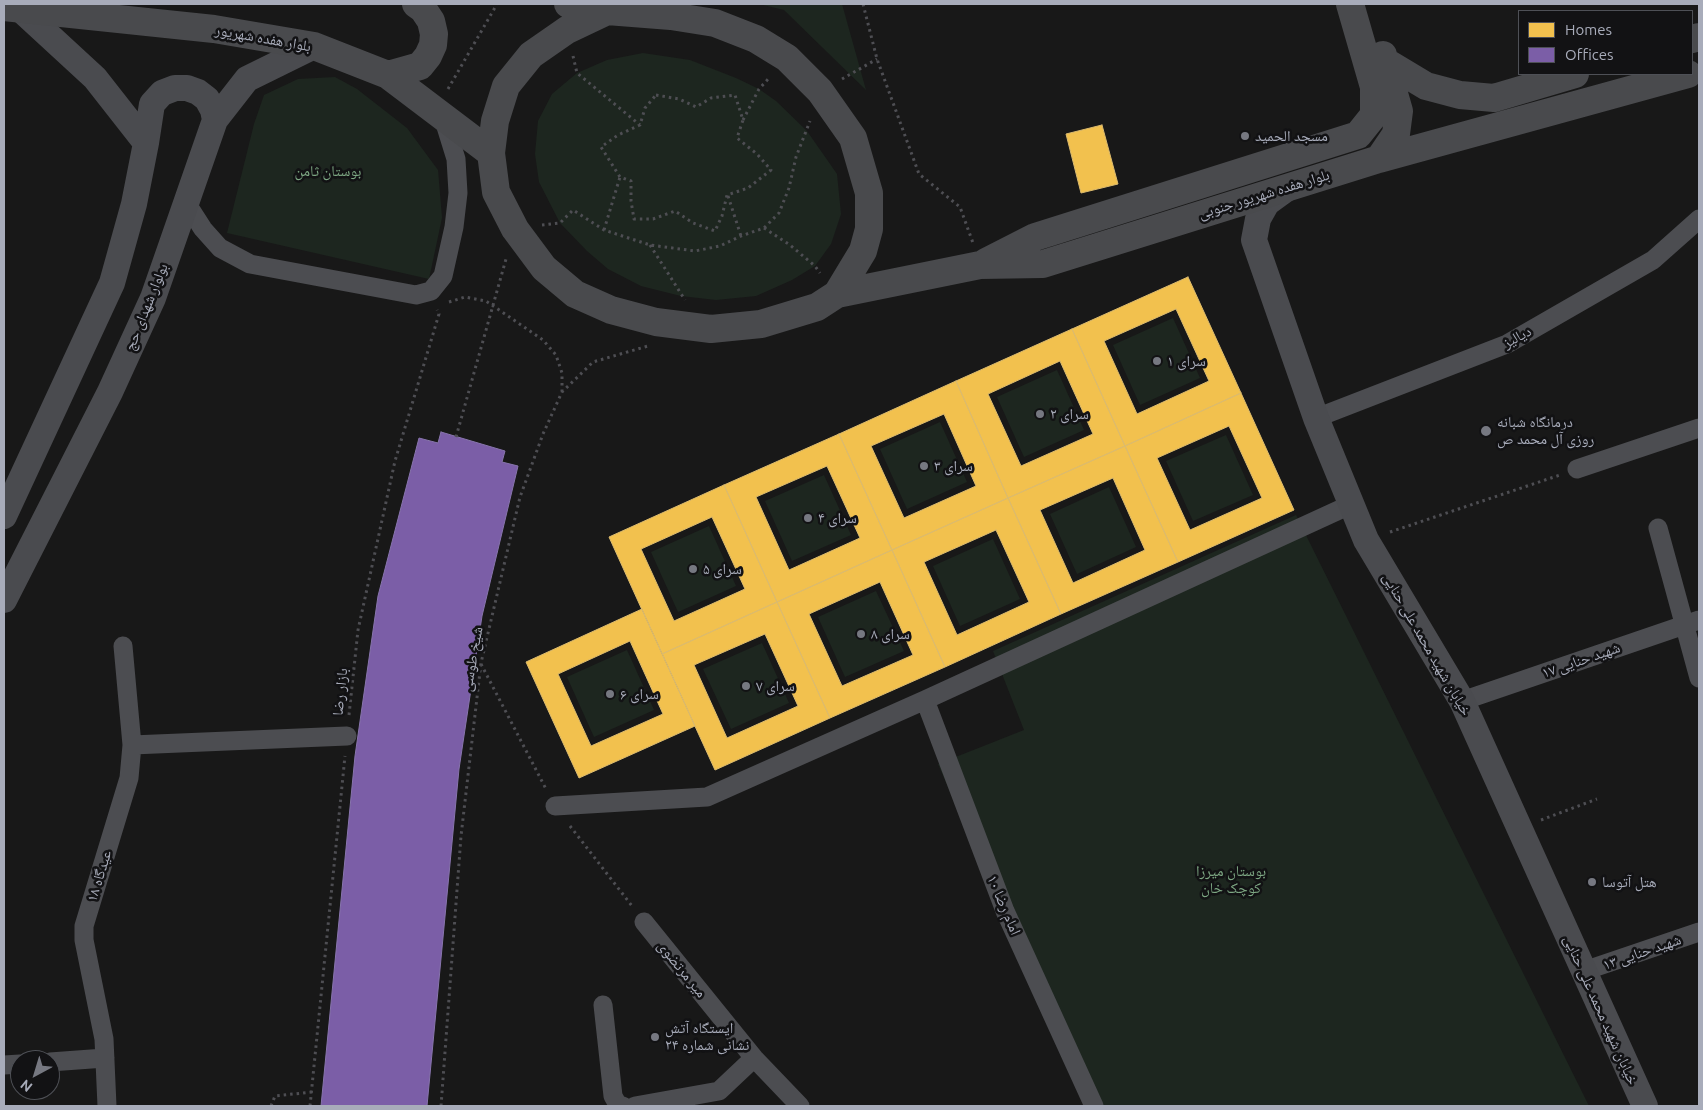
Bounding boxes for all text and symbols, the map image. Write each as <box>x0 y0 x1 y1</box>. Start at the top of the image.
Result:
legend <box>1518 10 1693 75</box>
street label: بلوار هفده شهریور <box>214 21 312 55</box>
text: Homes <box>1565 21 1612 38</box>
text: Offices <box>1565 46 1613 63</box>
place label: مسجد الحمید <box>1255 127 1328 145</box>
marker: مسجد الحمید <box>1239 130 1251 142</box>
park label: بوستان ثامن <box>295 162 361 180</box>
street label: بلوار هفده شهریور جنوبی <box>1196 165 1332 223</box>
street label: بولوار شهدای حج <box>120 261 172 353</box>
street label: دیالیز <box>1500 322 1534 352</box>
place label: سرای ۱ <box>1167 352 1206 370</box>
marker: سرای ۱ <box>1151 355 1163 367</box>
place label: سرای ۲ <box>1050 405 1089 423</box>
marker: سرای ۲ <box>1034 408 1046 420</box>
place label: درمانگاه شبانه روزی آل محمد ص <box>1497 413 1594 448</box>
marker: درمانگاه شبانه روزی آل محمد ص <box>1479 424 1493 438</box>
place label: سرای ۳ <box>934 457 973 475</box>
marker: سرای ۳ <box>918 460 930 472</box>
place label: سرای ۴ <box>818 509 857 527</box>
marker: سرای ۴ <box>802 512 814 524</box>
place label: سرای ۵ <box>703 560 742 578</box>
marker: سرای ۵ <box>687 563 699 575</box>
street label: خیابان شهید محمد علی حنایی <box>1379 569 1475 719</box>
street label: شیخ طوسی <box>457 625 487 693</box>
place label: سرای ۸ <box>871 625 910 643</box>
marker: سرای ۸ <box>855 628 867 640</box>
street label: شهید حنایی ۱۷ <box>1539 638 1623 682</box>
street label: بازار رضا <box>329 667 351 717</box>
place label: سرای ۷ <box>756 677 795 695</box>
marker: سرای ۷ <box>740 680 752 692</box>
place label: سرای ۶ <box>620 685 659 703</box>
marker: سرای ۶ <box>604 688 616 700</box>
street label: عیدگاه ۱۸ <box>83 848 115 904</box>
park label: بوستان میرزا کوچک خان <box>1196 862 1266 897</box>
street label: امام رضا ۱۰ <box>983 872 1025 938</box>
place label: هتل آتوسا <box>1602 873 1657 891</box>
marker: هتل آتوسا <box>1586 876 1598 888</box>
street label: شهید حنایی ۱۳ <box>1600 930 1684 974</box>
street label: خیابان شهید محمد علی حنایی <box>1560 932 1642 1088</box>
street label: میر مرتضوی <box>654 937 710 1001</box>
place label: ایستگاه آتش نشانی شماره ۲۴ <box>665 1019 749 1054</box>
marker: ایستگاه آتش نشانی شماره ۲۴ <box>649 1031 661 1043</box>
north arrow <box>10 1050 60 1100</box>
text: N <box>17 1076 35 1095</box>

